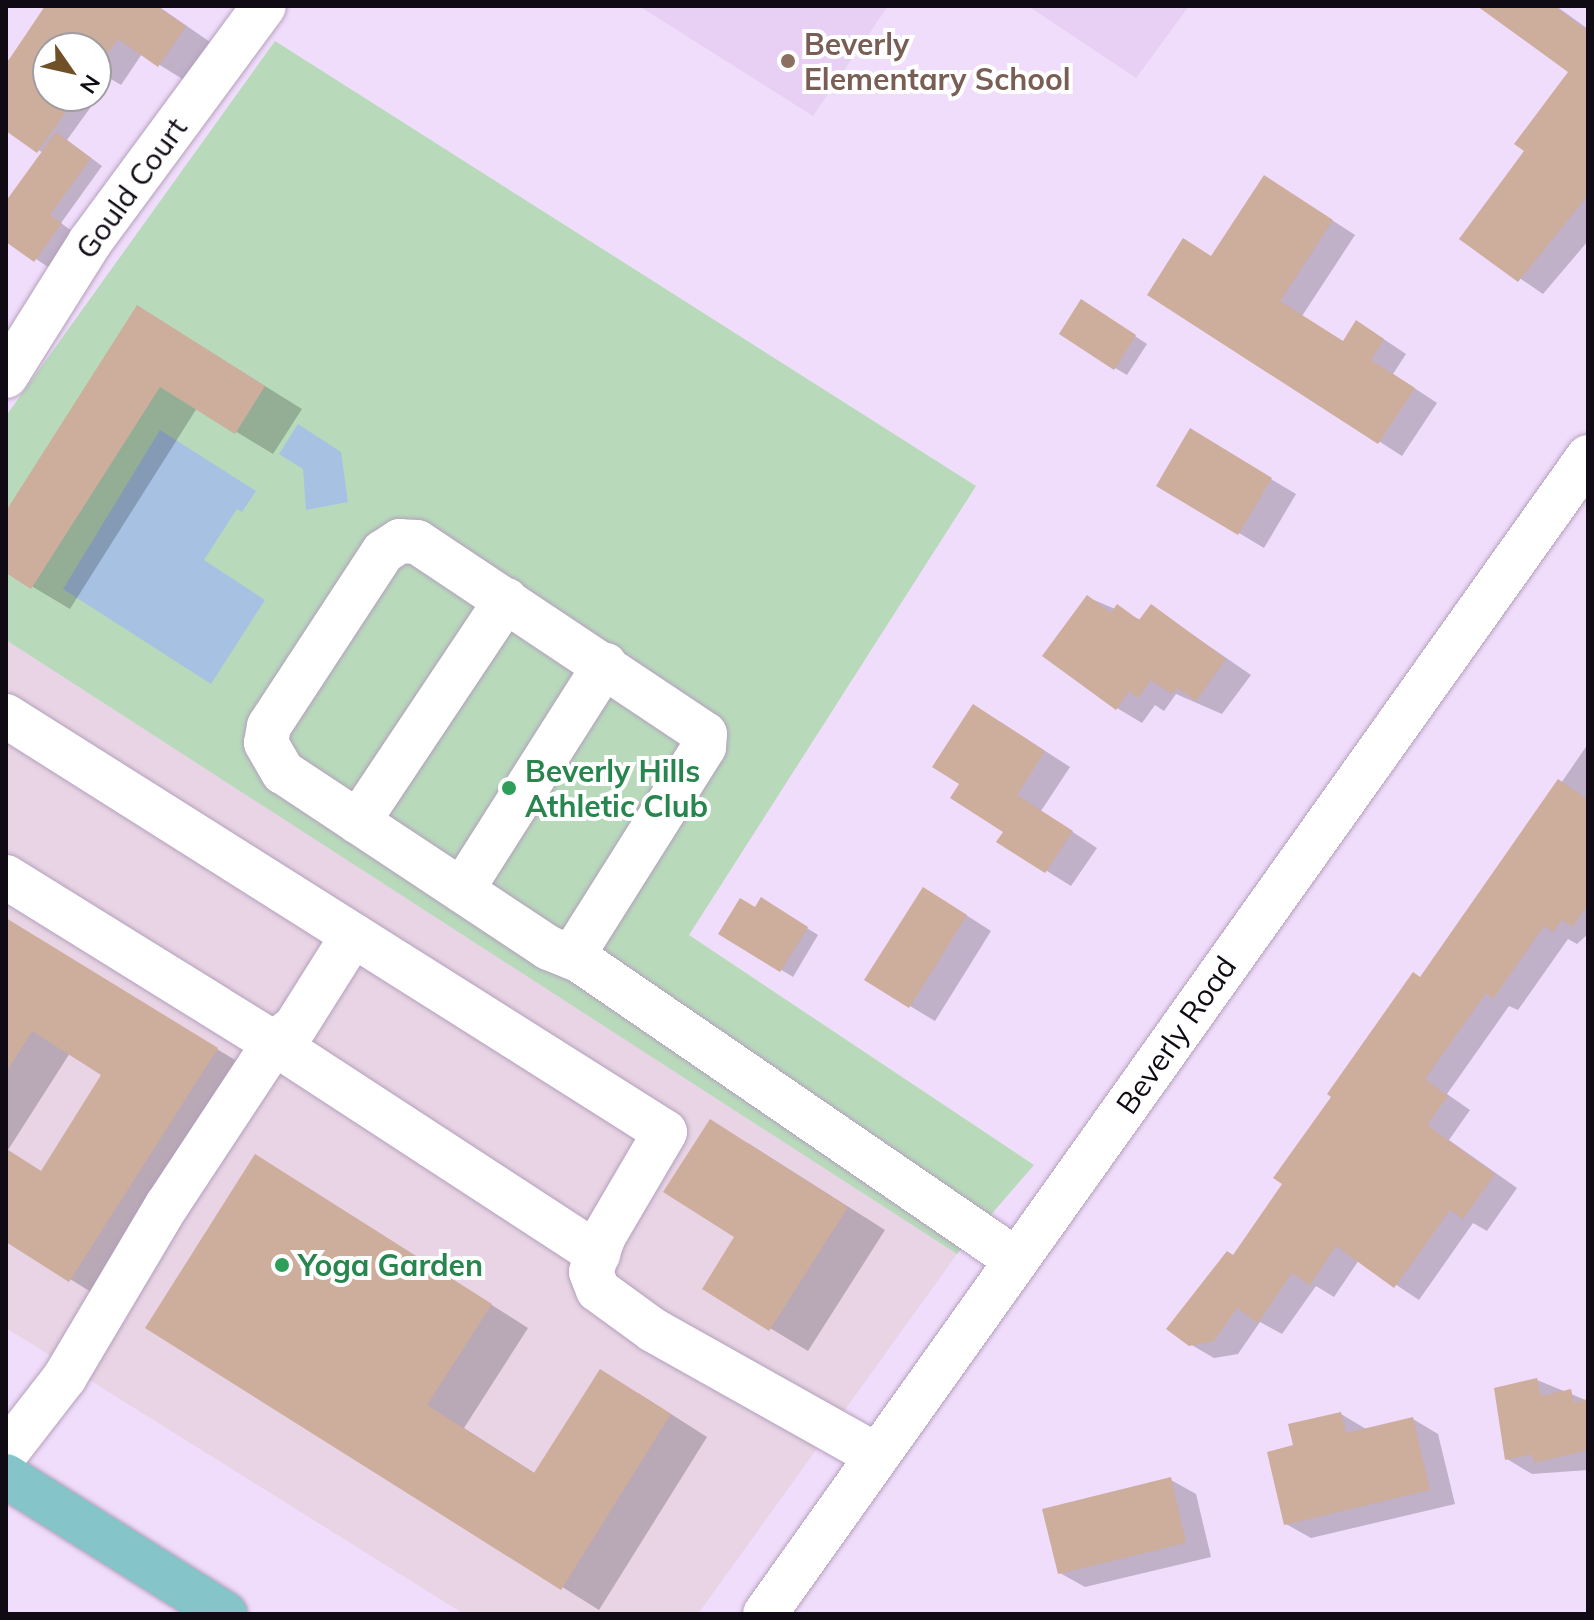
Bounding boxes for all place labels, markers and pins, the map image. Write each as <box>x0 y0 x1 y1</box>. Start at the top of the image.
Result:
place label: Beverly Elementary School <box>804 26 1071 96</box>
marker: Beverly Elementary School <box>779 52 797 70</box>
place label: Beverly Hills Athletic Club <box>525 753 708 824</box>
marker: Beverly Hills Athletic Club <box>500 779 518 797</box>
place label: Yoga Garden <box>298 1247 483 1283</box>
marker: Yoga Garden <box>273 1256 291 1274</box>

